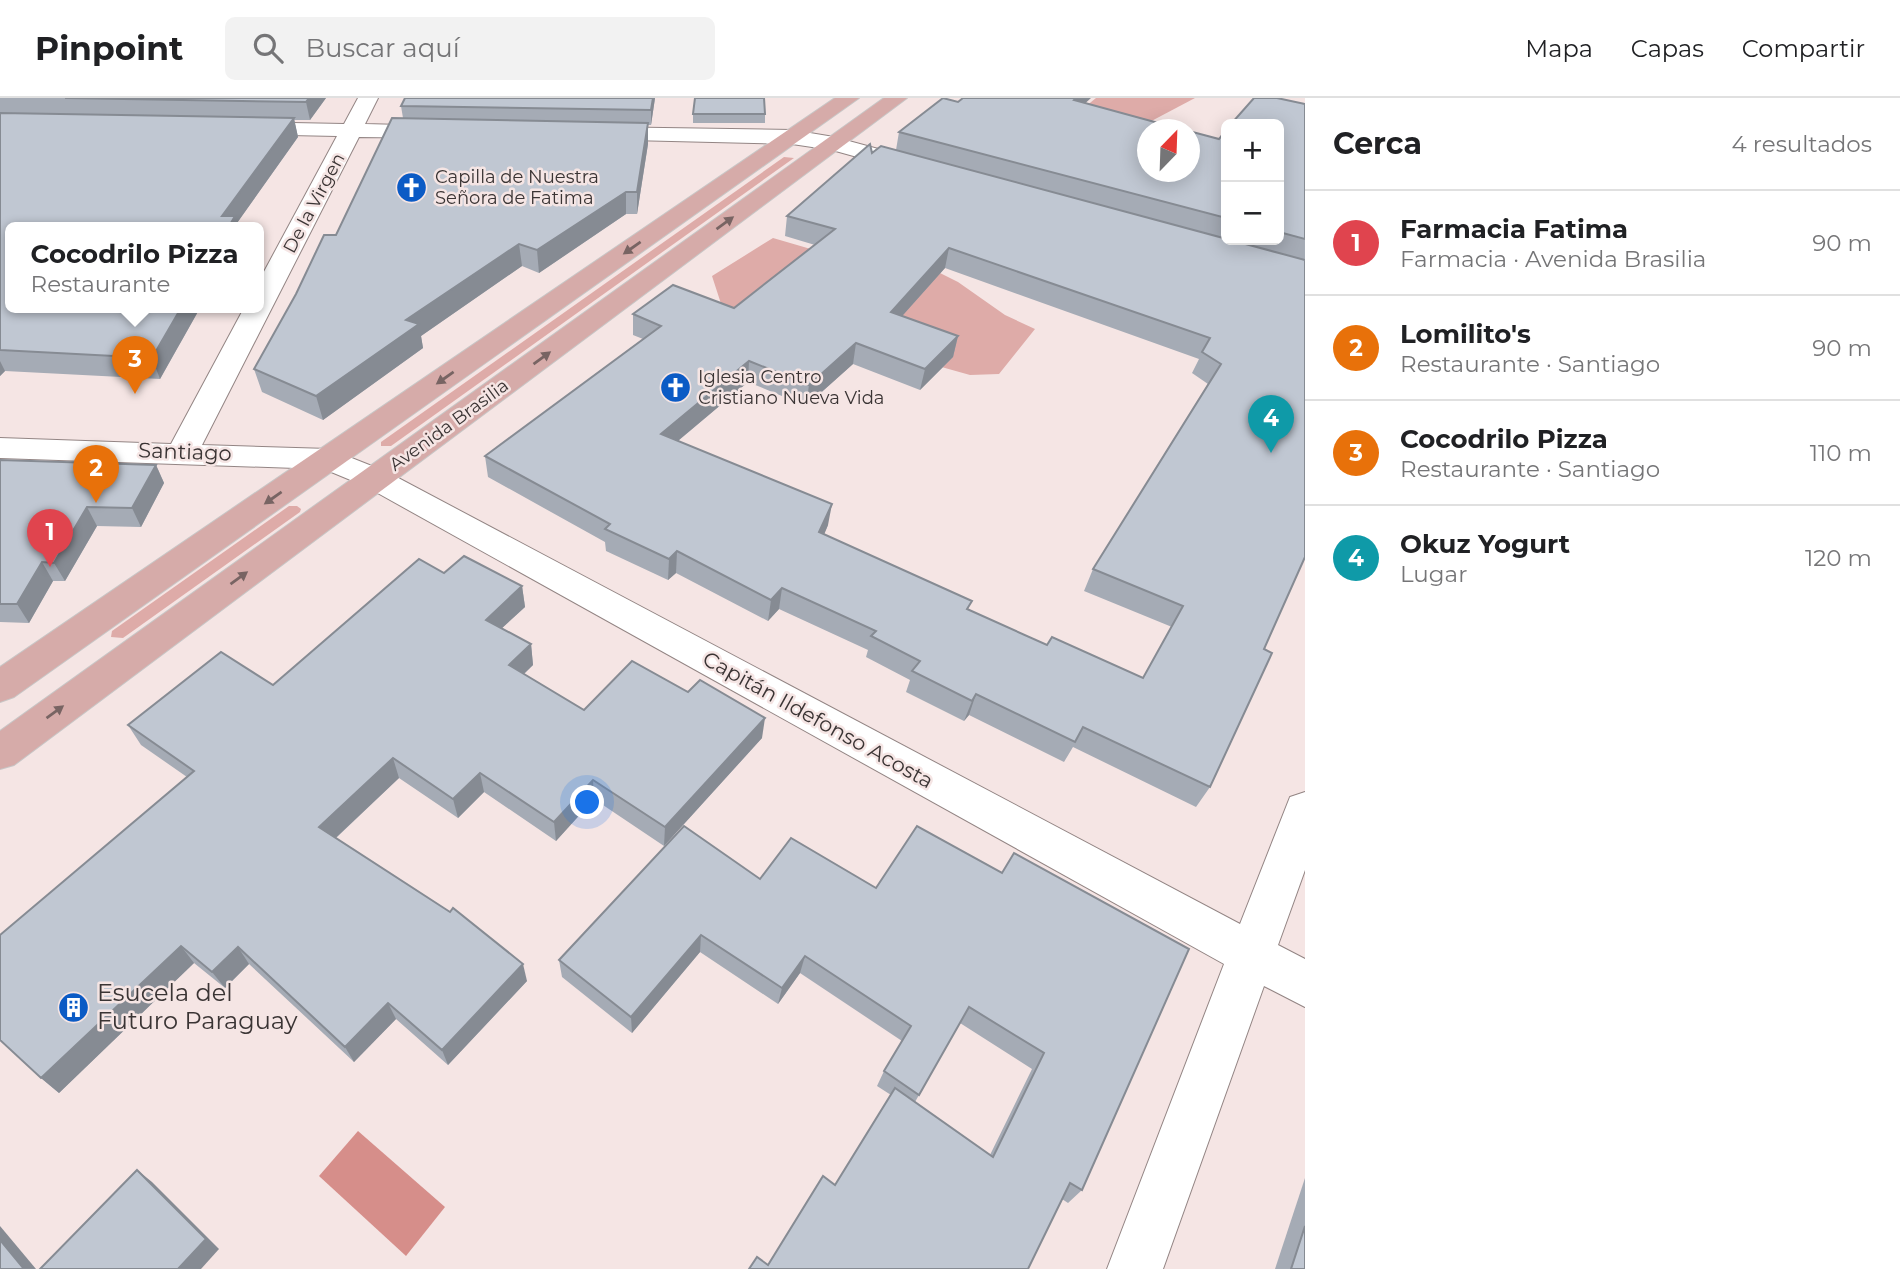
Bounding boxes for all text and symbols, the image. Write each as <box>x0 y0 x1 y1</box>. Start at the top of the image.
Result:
search box <box>225 17 715 80</box>
text: Pinpoint <box>35 28 183 68</box>
icon: search <box>249 29 287 67</box>
text: Buscar aquí <box>305 32 460 64</box>
text: Mapa <box>1525 34 1593 63</box>
text: Capas <box>1631 34 1704 63</box>
text: Compartir <box>1742 34 1865 63</box>
north arrow <box>1137 119 1200 182</box>
map controls <box>1221 119 1284 245</box>
button: + <box>1221 119 1284 182</box>
text: Cerca <box>1333 125 1422 162</box>
text: 4 resultados <box>1732 130 1872 158</box>
street label: De la Virgen <box>278 149 350 257</box>
place label: Capilla de Nuestra Señora de Fatima <box>435 166 599 209</box>
church icon: Capilla de Nuestra Señora de Fatima <box>395 170 429 204</box>
button: − <box>1221 182 1284 245</box>
text: Farmacia Fatima <box>1400 213 1628 245</box>
one-way arrow <box>716 217 734 231</box>
popup <box>5 222 264 313</box>
text: 1 <box>1351 229 1361 257</box>
text: 90 m <box>1812 229 1872 257</box>
text: Cocodrilo Pizza <box>31 238 238 270</box>
one-way arrow <box>623 241 641 255</box>
text: Farmacia · Avenida Brasilia <box>1400 245 1706 273</box>
text: Restaurante <box>31 270 170 298</box>
text: Lomilito's <box>1400 318 1531 350</box>
text: 2 <box>1349 334 1363 362</box>
text: 90 m <box>1812 334 1872 362</box>
pin: 3 <box>112 336 158 394</box>
one-way arrow <box>532 350 550 365</box>
text: Restaurante · Santiago <box>1400 350 1660 378</box>
place label: Iglesia Centro Cristiano Nueva Vida <box>698 366 884 409</box>
church icon: Iglesia Centro Cristiano Nueva Vida <box>658 370 692 404</box>
one-way arrow <box>436 371 454 385</box>
street label: Avenida Brasilia <box>385 374 513 476</box>
pin: 4 <box>1248 395 1294 453</box>
text: Cocodrilo Pizza <box>1400 423 1608 455</box>
street label: Santiago <box>138 437 232 466</box>
text: 3 <box>1349 439 1363 467</box>
text: 110 m <box>1810 439 1872 467</box>
pin: 2 <box>73 445 119 503</box>
text: Restaurante · Santiago <box>1400 455 1660 483</box>
one-way arrow <box>264 491 282 505</box>
pin: 1 <box>27 509 73 567</box>
text: Okuz Yogurt <box>1400 528 1570 560</box>
text: 4 <box>1348 544 1364 572</box>
text: 120 m <box>1805 544 1872 572</box>
text: Lugar <box>1400 560 1467 588</box>
one-way arrow <box>230 572 248 586</box>
street label: Capitán Ildefonso Acosta <box>699 646 938 793</box>
one-way arrow <box>46 706 64 720</box>
your location <box>570 785 604 819</box>
place label: Esucela del Futuro Paraguay <box>97 978 298 1035</box>
building icon: Esucela del Futuro Paraguay <box>57 990 91 1024</box>

